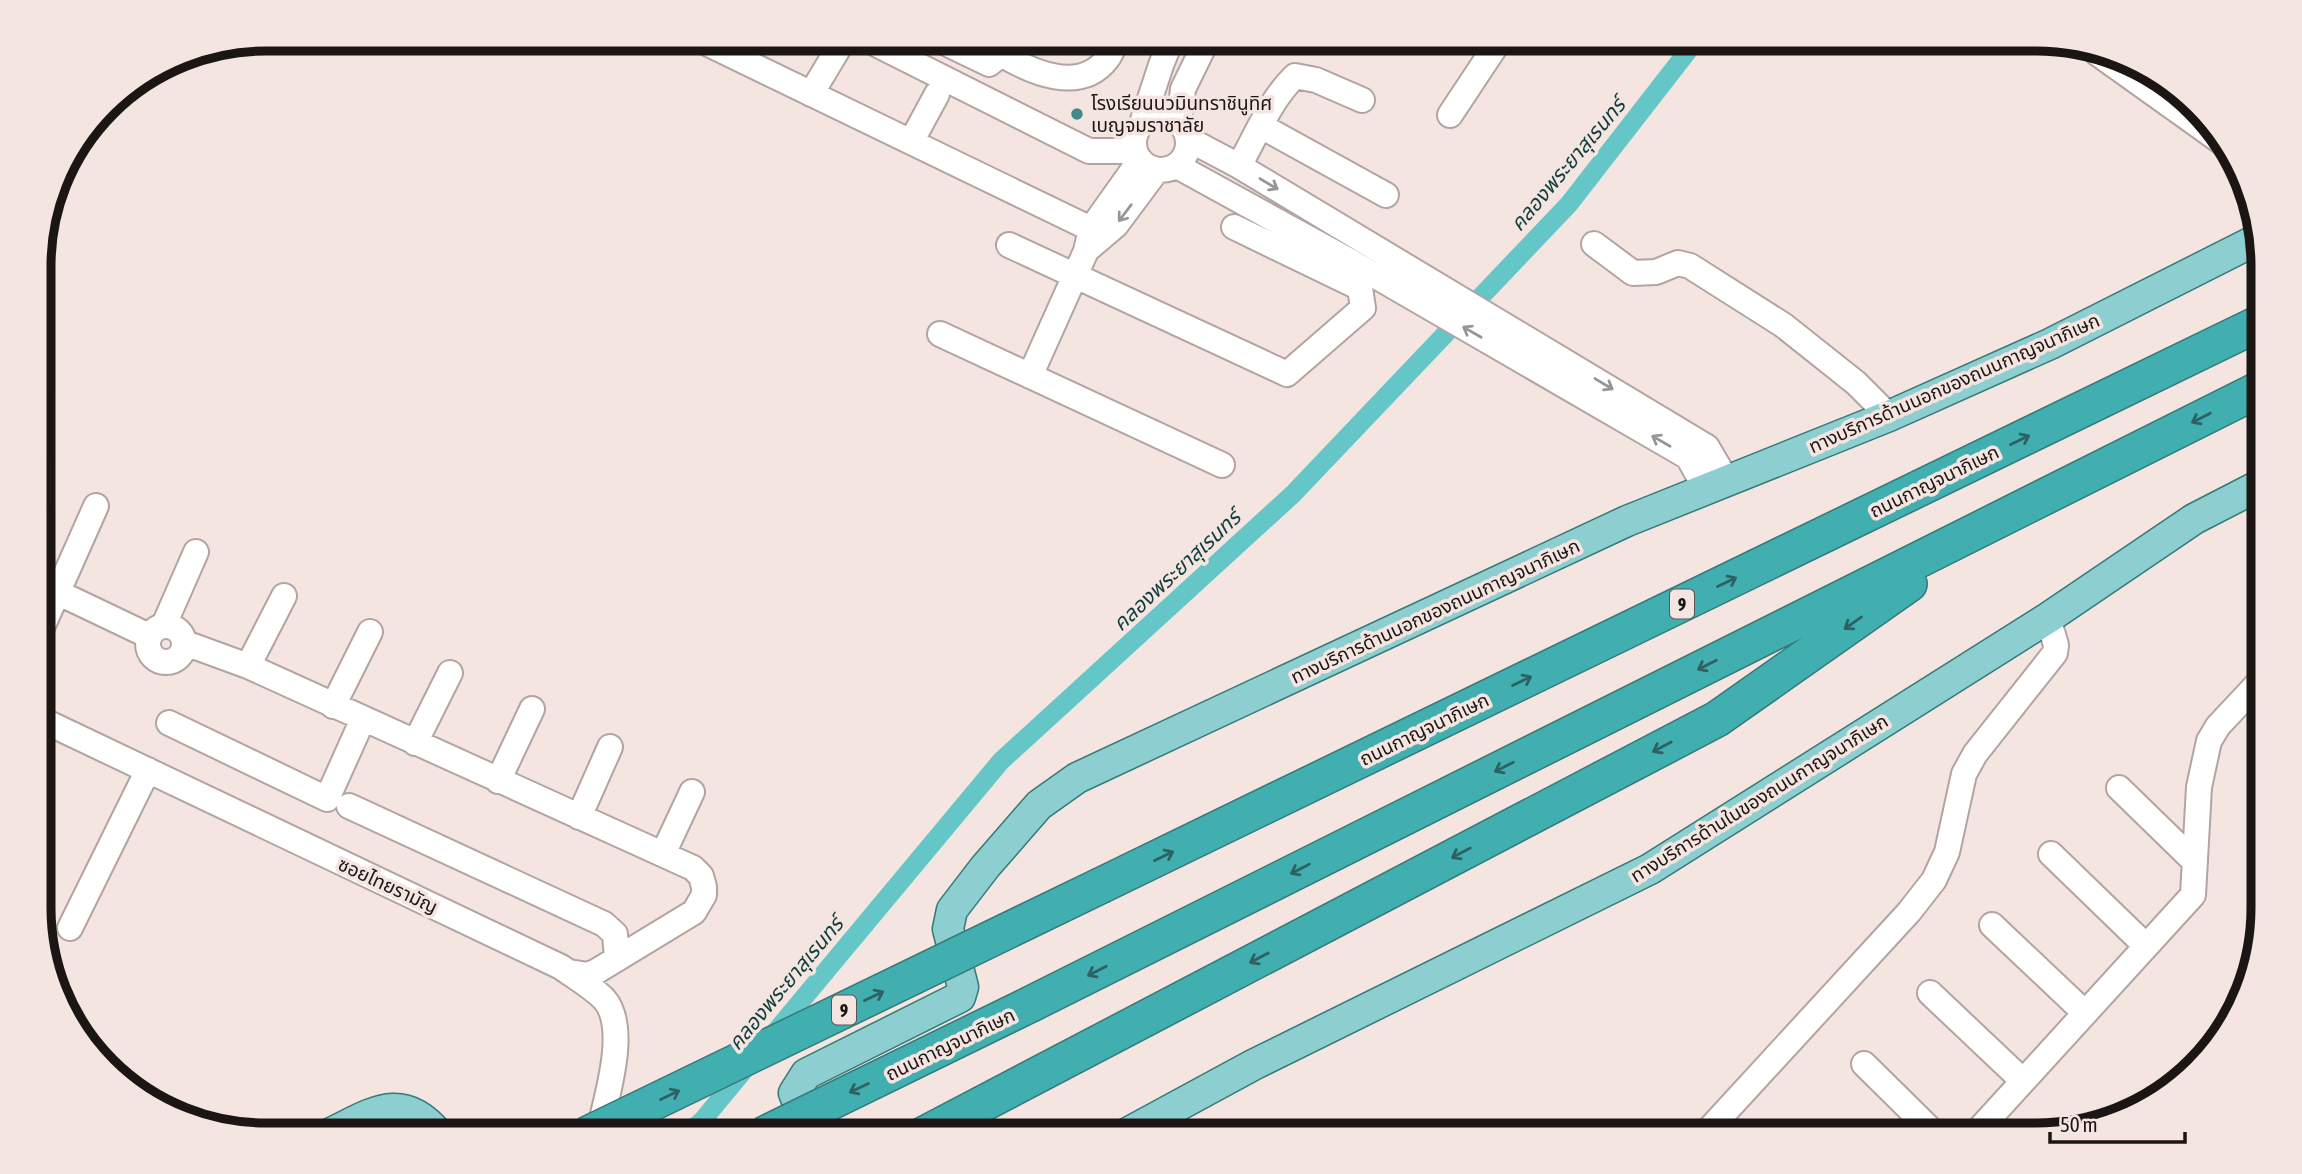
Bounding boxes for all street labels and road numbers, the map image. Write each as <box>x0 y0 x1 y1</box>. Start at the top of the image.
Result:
street label: ทางบริการด้านนอกของถนนกาญจนาภิเษก <box>1805 309 2103 457</box>
street label: ถนนกาญจนาภิเษก <box>1866 440 2002 522</box>
street label: ทางบริการด้านนอกของถนนกาญจนาภิเษก <box>1287 534 1583 688</box>
road number: 9 <box>1670 590 1694 618</box>
street label: ถนนกาญจนาภิเษก <box>1356 688 1492 770</box>
street label: ทางบริการด้านในของถนนกาญจนาภิเษก <box>1626 709 1892 887</box>
street label: ซอยไทยรามัญ <box>335 852 441 918</box>
road number: 9 <box>832 995 856 1024</box>
street label: ถนนกาญจนาภิเษก <box>882 1003 1018 1085</box>

